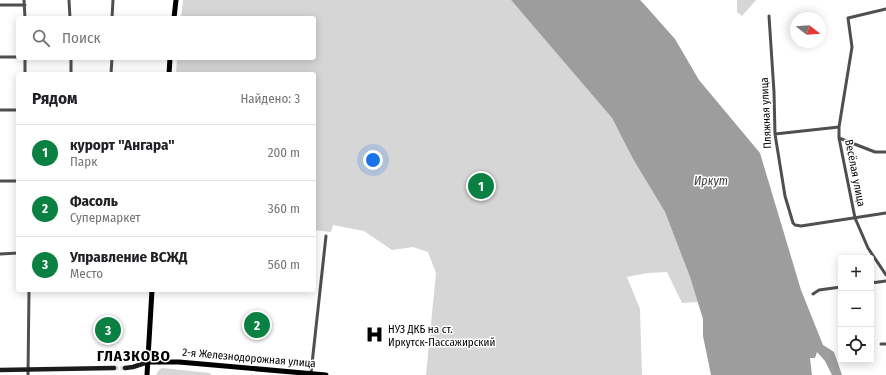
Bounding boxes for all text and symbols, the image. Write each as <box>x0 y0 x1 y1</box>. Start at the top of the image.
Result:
north arrow <box>790 12 826 48</box>
search box <box>16 16 316 60</box>
icon: search <box>30 27 52 49</box>
text: Поиск <box>62 29 100 47</box>
street label: Пляжная улица <box>758 77 774 149</box>
text: Рядом <box>32 88 77 109</box>
text: Найдено: 3 <box>240 91 300 106</box>
text: курорт "Ангара" <box>70 136 175 154</box>
street label: Весёлая улица <box>842 138 868 208</box>
text: 1 <box>42 145 48 160</box>
text: 200 m <box>268 145 300 160</box>
your location <box>363 150 383 170</box>
text: Парк <box>70 154 97 169</box>
pin: 1 <box>468 171 494 201</box>
water label: Иркут <box>694 174 728 188</box>
text: Фасоль <box>70 192 118 210</box>
text: 2 <box>42 201 48 216</box>
text: 360 m <box>268 201 300 216</box>
text: Супермаркет <box>70 210 141 225</box>
text: Управление ВСЖД <box>70 248 188 266</box>
map controls <box>838 255 874 363</box>
button: + <box>838 255 874 291</box>
text: 3 <box>42 257 48 272</box>
text: 560 m <box>268 257 300 272</box>
text: Место <box>70 266 103 281</box>
button: − <box>838 291 874 327</box>
pin: 2 <box>244 310 270 340</box>
pin: 3 <box>95 315 121 345</box>
place label: НУЗ ДКБ на ст. Иркутск-Пассажирский <box>388 323 495 349</box>
hospital icon: НУЗ ДКБ на ст. Иркутск-Пассажирский <box>365 325 385 345</box>
button: locate <box>838 327 874 363</box>
street label: 2-я Железнодорожная улица <box>182 346 316 370</box>
district label: ГЛАЗКОВО <box>97 347 171 365</box>

